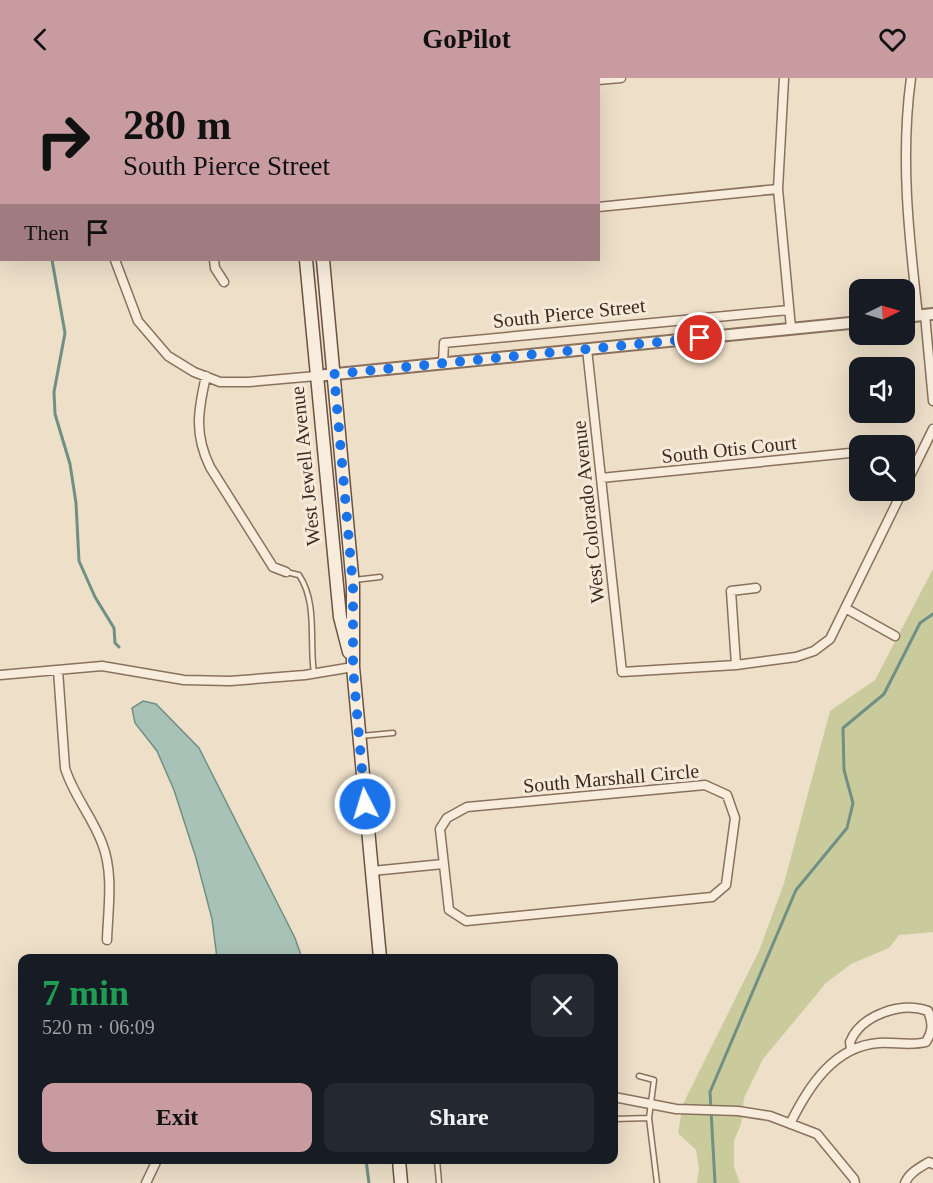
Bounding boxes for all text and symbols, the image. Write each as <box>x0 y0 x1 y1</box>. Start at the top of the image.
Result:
icon: back <box>24 23 57 56</box>
icon: heart <box>876 23 909 56</box>
text: GoPilot <box>422 24 511 54</box>
icon: right <box>24 102 102 180</box>
text: 280 m <box>123 102 232 148</box>
text: South Pierce Street <box>123 151 330 181</box>
icon: arrive <box>81 216 114 249</box>
text: Then <box>24 220 69 245</box>
north arrow <box>849 279 915 345</box>
map controls <box>849 279 915 501</box>
street label: South Pierce Street <box>492 294 647 332</box>
pin <box>674 312 725 363</box>
icon: arrive <box>683 321 716 354</box>
button: sound <box>849 357 915 423</box>
street label: West Jewell Avenue <box>286 385 324 547</box>
street label: West Colorado Avenue <box>567 419 609 604</box>
street label: South Otis Court <box>660 431 798 467</box>
button: search <box>849 435 915 501</box>
street label: South Marshall Circle <box>522 759 700 797</box>
position arrow <box>333 772 397 836</box>
text: 7 min <box>42 973 129 1013</box>
button: close <box>531 974 594 1037</box>
text: 520 m · 06:09 <box>42 1016 155 1038</box>
button: Exit <box>42 1083 312 1152</box>
button: Share <box>324 1083 594 1152</box>

